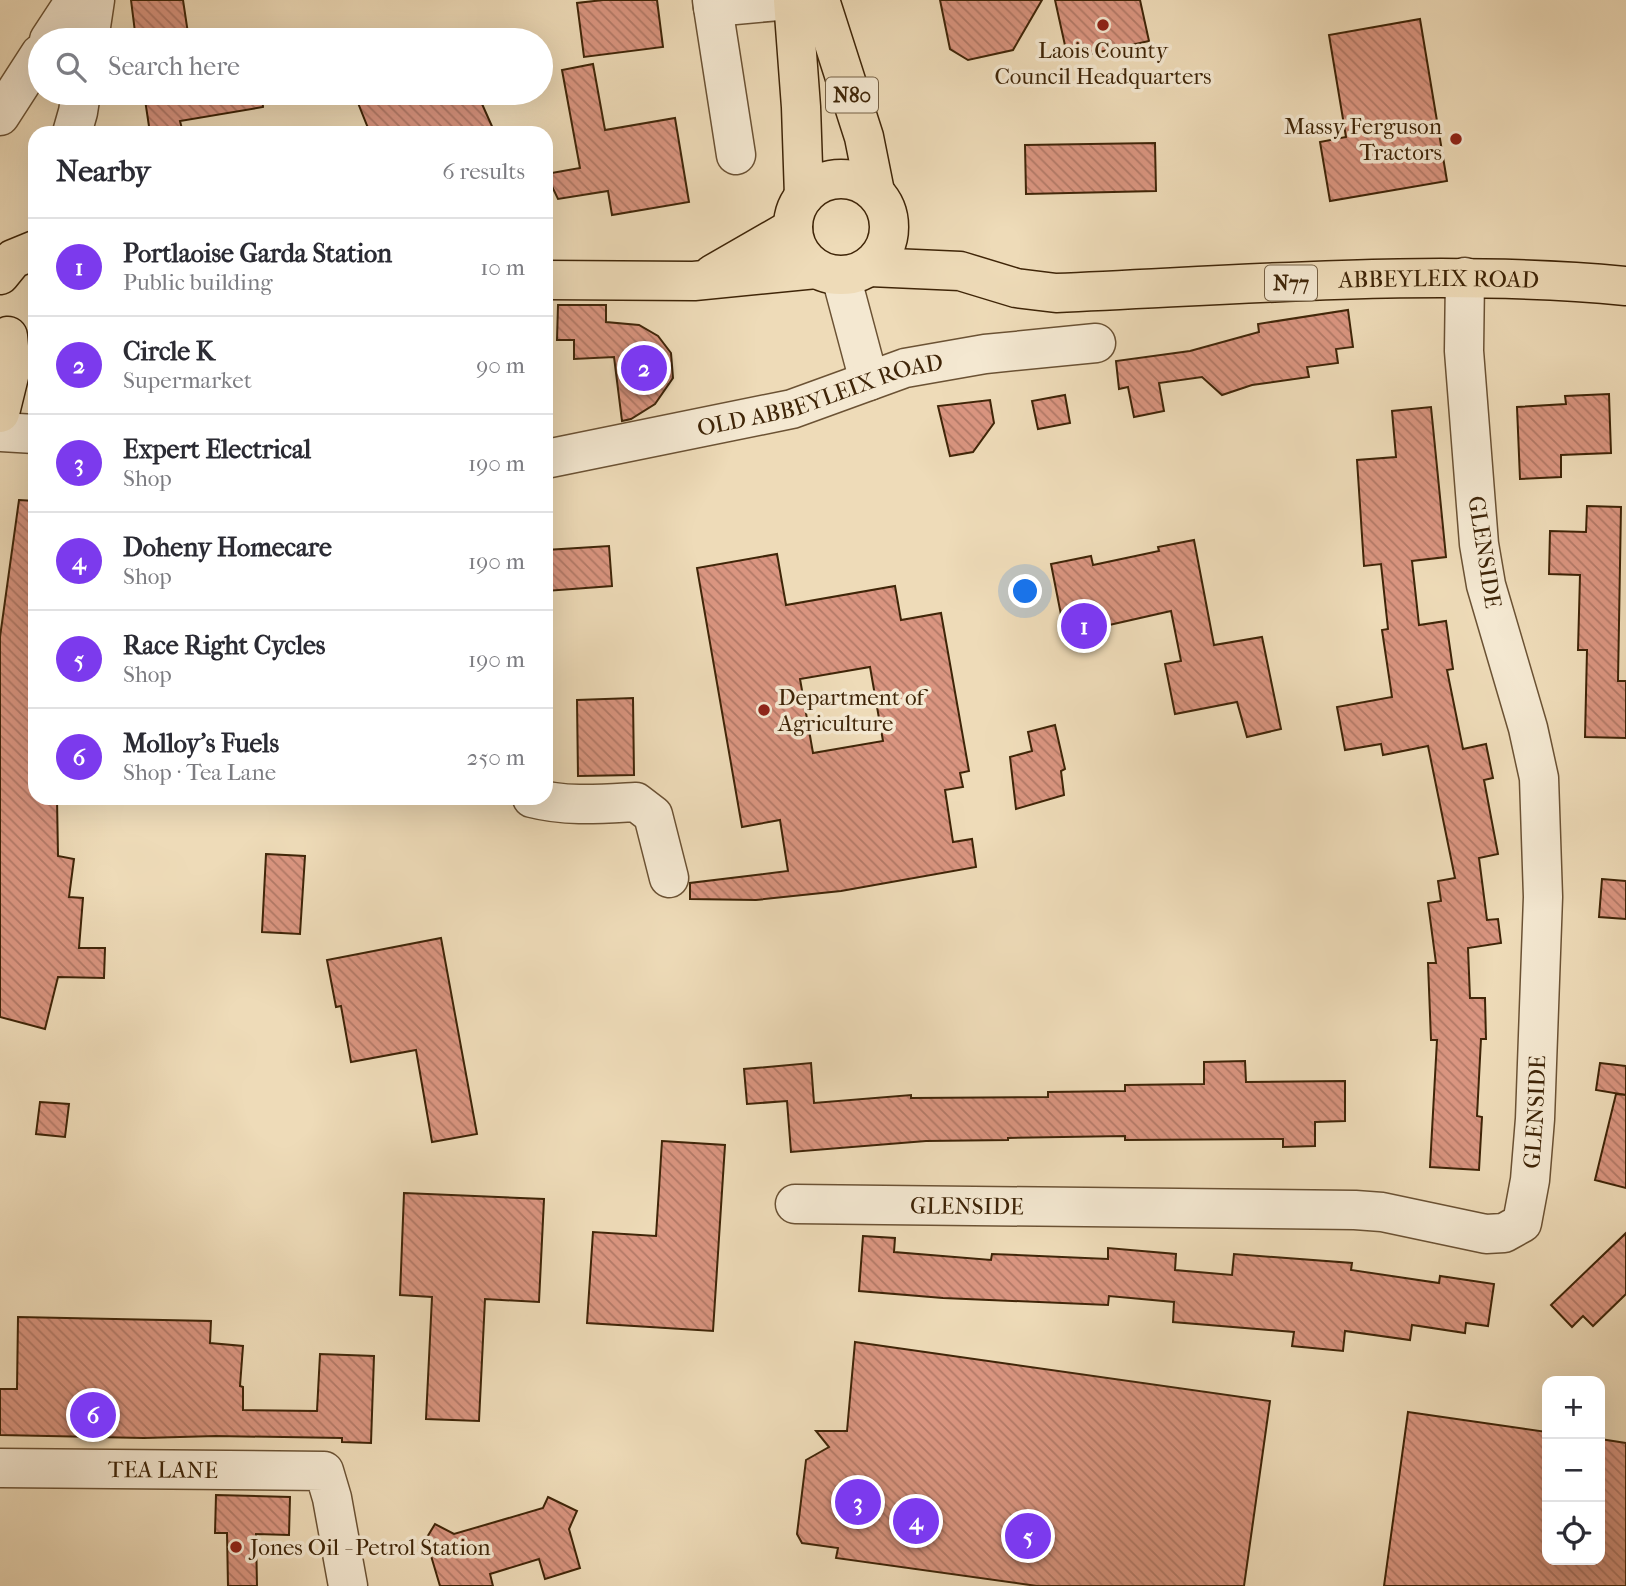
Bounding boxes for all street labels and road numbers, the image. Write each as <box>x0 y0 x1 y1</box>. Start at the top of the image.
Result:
road number: N80 <box>826 78 878 112</box>
street label: ABBEYLEIX ROAD <box>1337 265 1540 294</box>
road number: N77 <box>1265 266 1317 300</box>
street label: OLD ABBEYLEIX ROAD <box>695 349 945 442</box>
street label: GLENSIDE <box>1462 494 1507 610</box>
street label: GLENSIDE <box>1518 1055 1551 1170</box>
street label: GLENSIDE <box>910 1192 1024 1220</box>
street label: TEA LANE <box>108 1456 218 1484</box>

